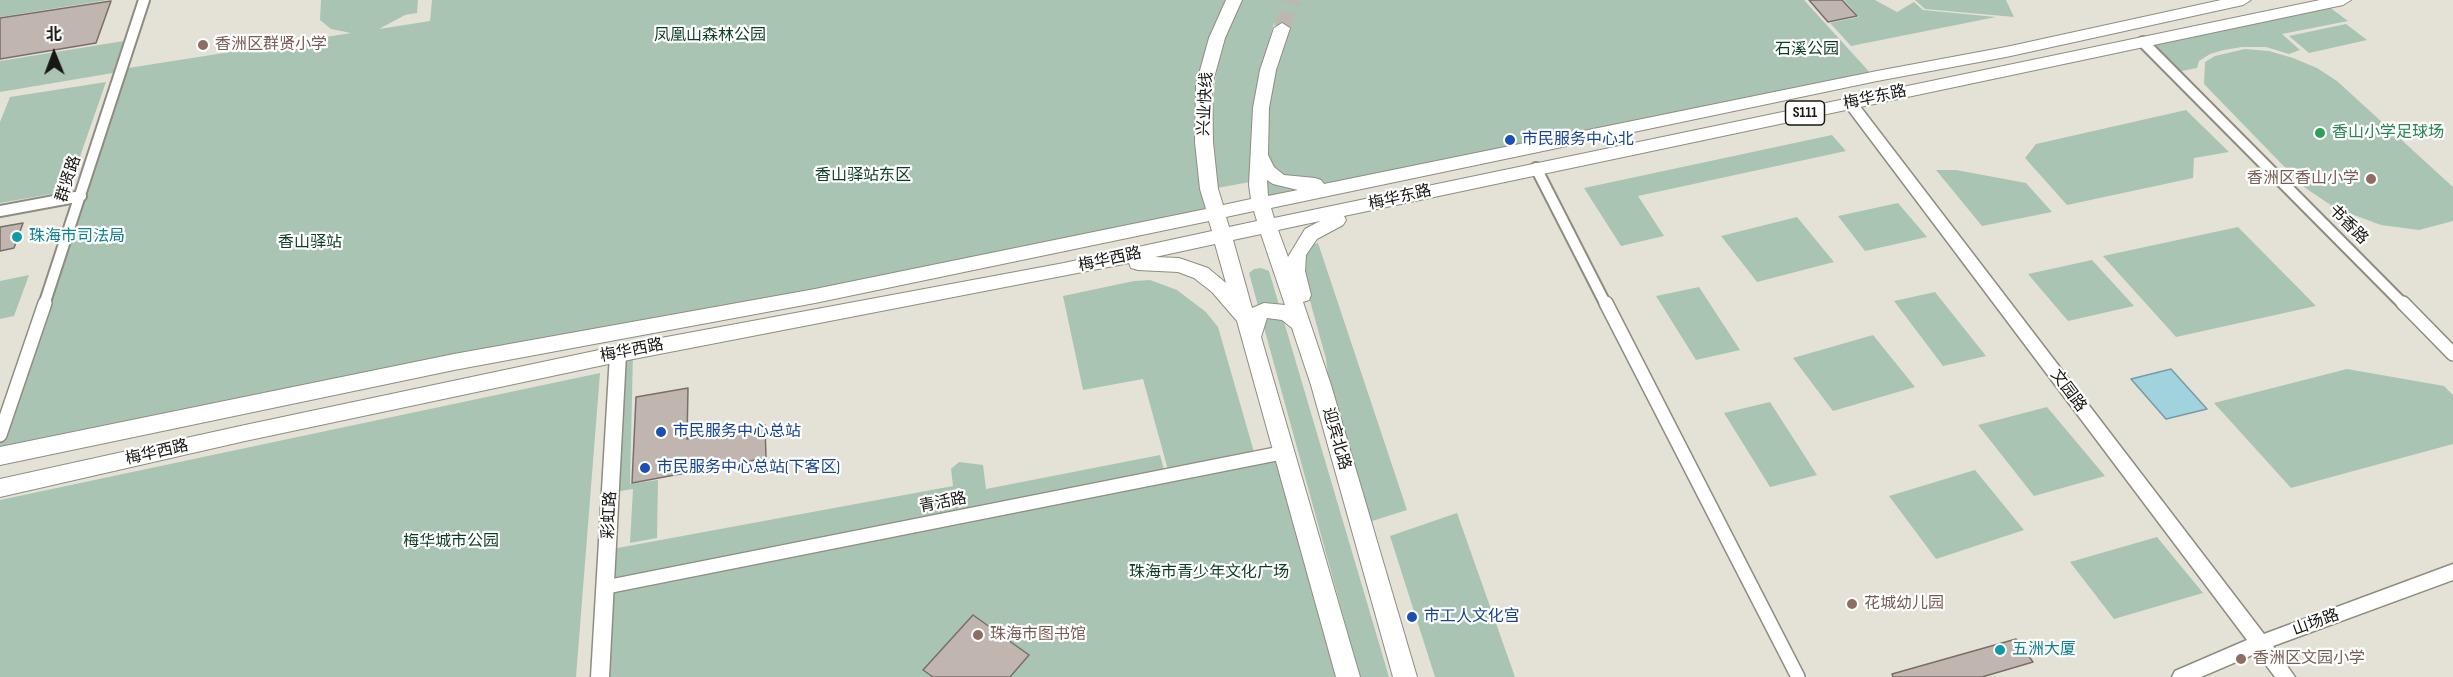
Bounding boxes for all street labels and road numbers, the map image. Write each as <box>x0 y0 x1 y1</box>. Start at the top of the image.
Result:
street label: 兴业快线 <box>1195 72 1217 136</box>
street label: 梅华东路 <box>1842 82 1908 114</box>
road number: S111 <box>1786 101 1824 125</box>
street label: 群贤路 <box>52 153 86 205</box>
street label: 梅华东路 <box>1367 181 1433 215</box>
street label: 书香路 <box>2324 201 2372 249</box>
street label: 梅华西路 <box>1077 244 1143 276</box>
street label: 梅华西路 <box>599 335 665 367</box>
street label: 文园路 <box>2046 366 2090 416</box>
street label: 迎宾北路 <box>1318 406 1354 472</box>
street label: 梅华西路 <box>124 436 190 470</box>
street label: 青活路 <box>918 489 968 517</box>
street label: 彩虹路 <box>599 491 621 539</box>
street label: 山场路 <box>2290 606 2342 640</box>

